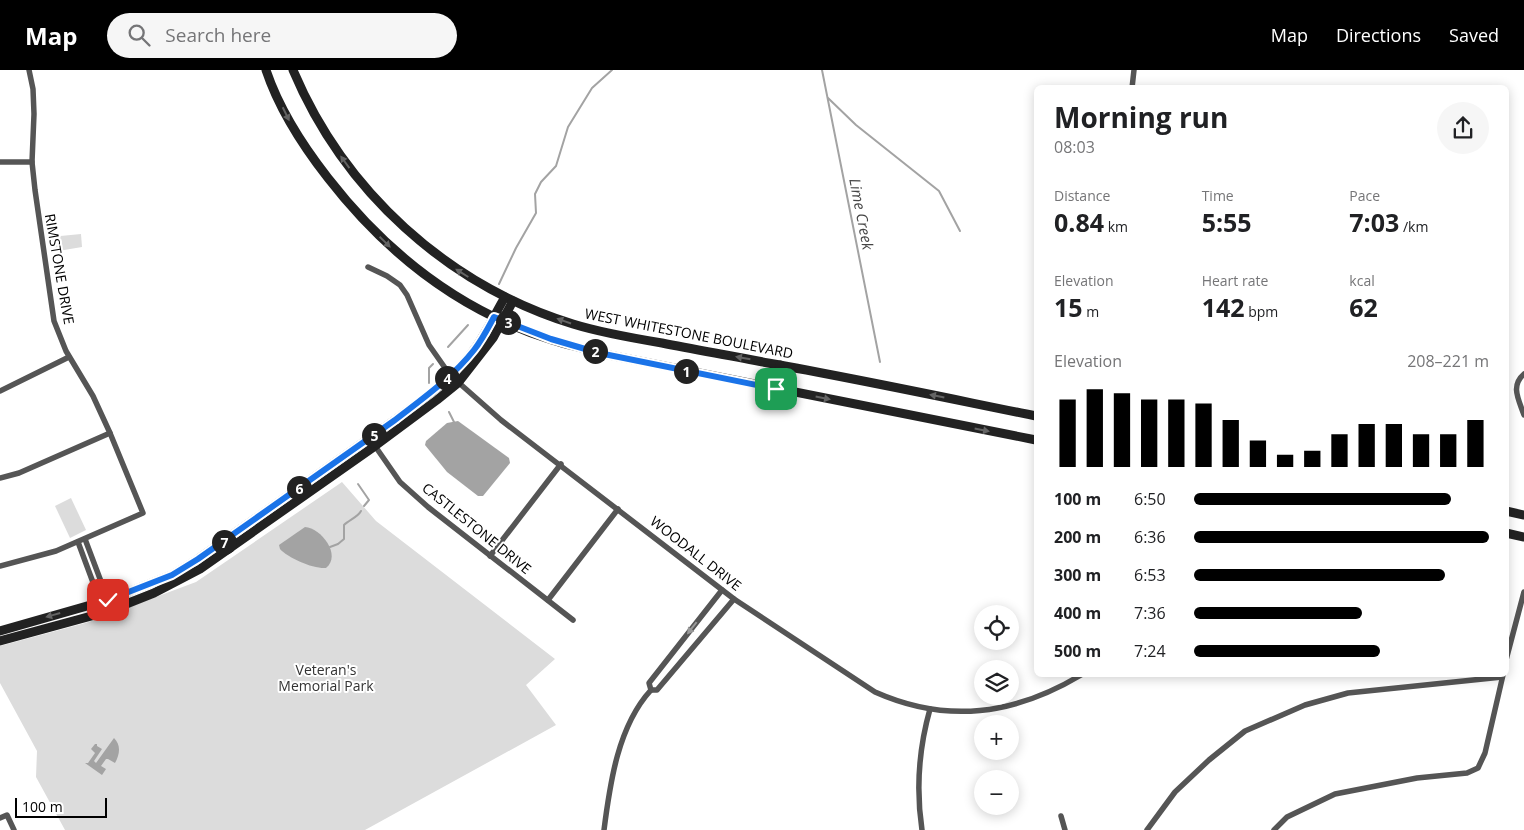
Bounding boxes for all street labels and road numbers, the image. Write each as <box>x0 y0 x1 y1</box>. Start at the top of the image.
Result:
street label: RIMSTONE DRIVE <box>41 212 79 326</box>
street label: WEST WHITESTONE BOULEVARD <box>583 303 795 363</box>
street label: CASTLESTONE DRIVE <box>418 478 536 578</box>
street label: WOODALL DRIVE <box>646 511 746 595</box>

